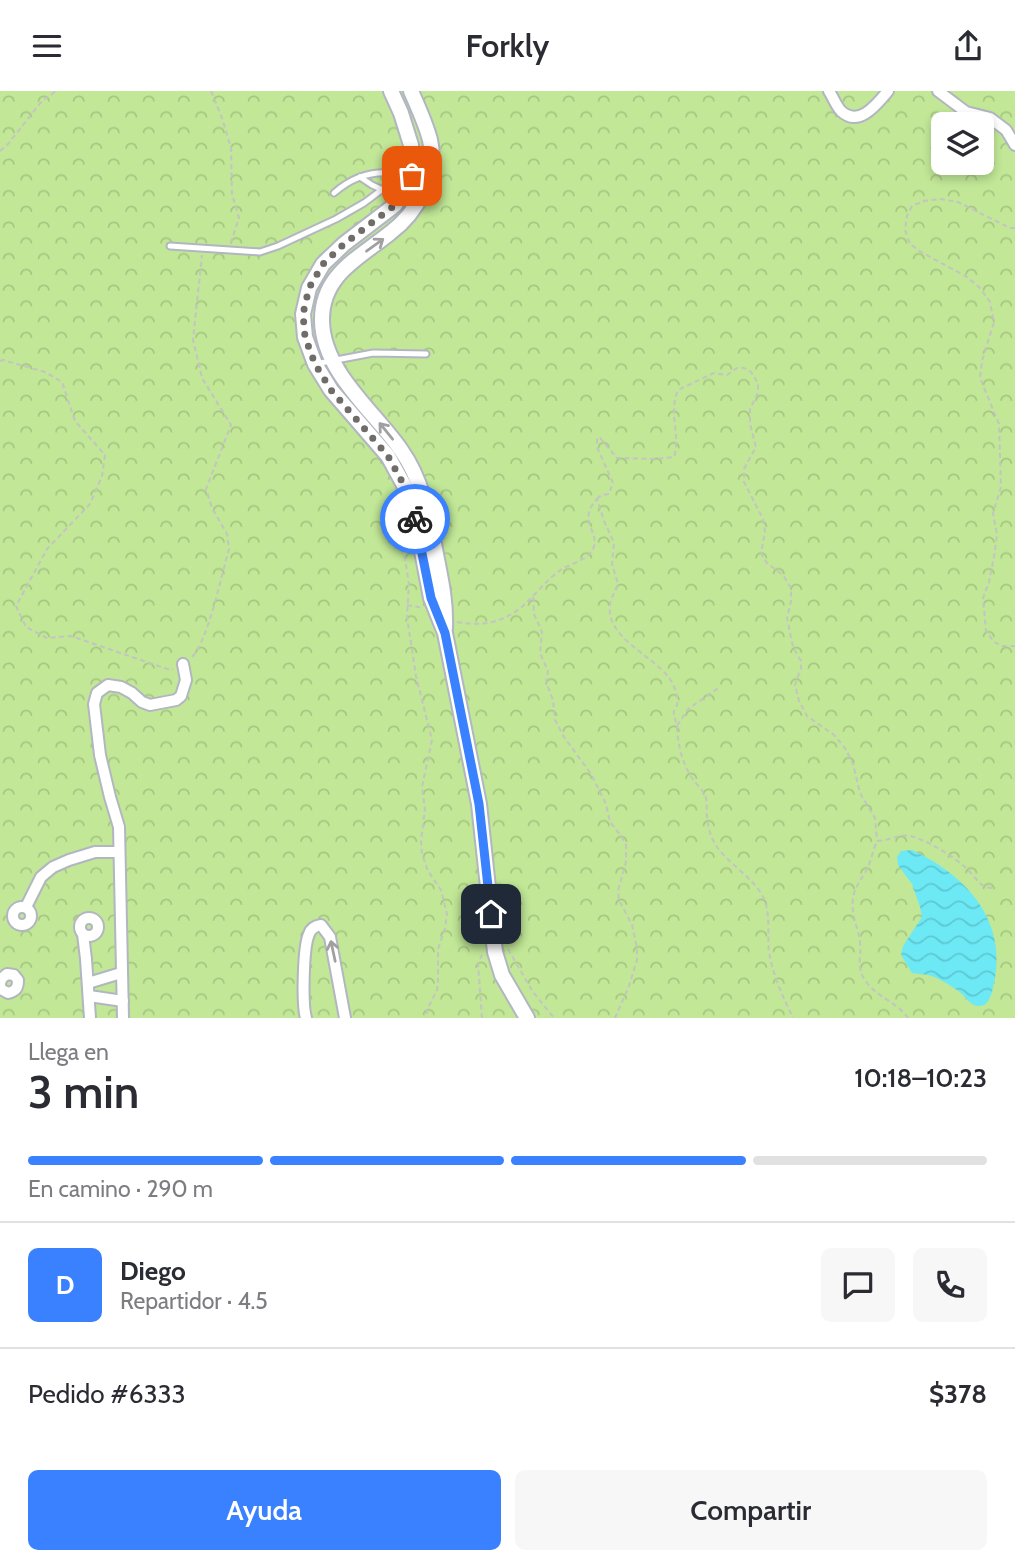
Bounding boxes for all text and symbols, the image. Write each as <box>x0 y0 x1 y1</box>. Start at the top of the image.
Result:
text: Forkly <box>466 26 549 65</box>
icon: menu <box>28 27 66 65</box>
icon: share <box>949 27 987 65</box>
map controls <box>931 112 994 175</box>
button: layers <box>931 112 994 175</box>
pin <box>382 146 442 206</box>
icon: bag <box>393 157 431 195</box>
one-way arrow <box>365 237 384 252</box>
one-way arrow <box>378 422 394 440</box>
courier <box>380 484 450 554</box>
icon: bike <box>396 500 434 538</box>
pin <box>461 884 521 944</box>
icon: home <box>472 895 510 933</box>
one-way arrow <box>325 940 339 963</box>
text: Llega en <box>28 1038 109 1066</box>
text: 10:18–10:23 <box>854 1062 987 1094</box>
text: 3 min <box>28 1064 139 1120</box>
text: En camino · 290 m <box>28 1175 213 1203</box>
button: chat <box>821 1248 895 1322</box>
button: phone <box>913 1248 987 1322</box>
text: Diego <box>120 1255 186 1287</box>
text: D <box>56 1269 74 1301</box>
text: Repartidor · 4.5 <box>120 1287 268 1315</box>
text: Pedido #6333 <box>28 1378 186 1410</box>
text: $378 <box>929 1378 987 1410</box>
button: Ayuda <box>28 1470 501 1550</box>
button: Compartir <box>515 1470 987 1550</box>

